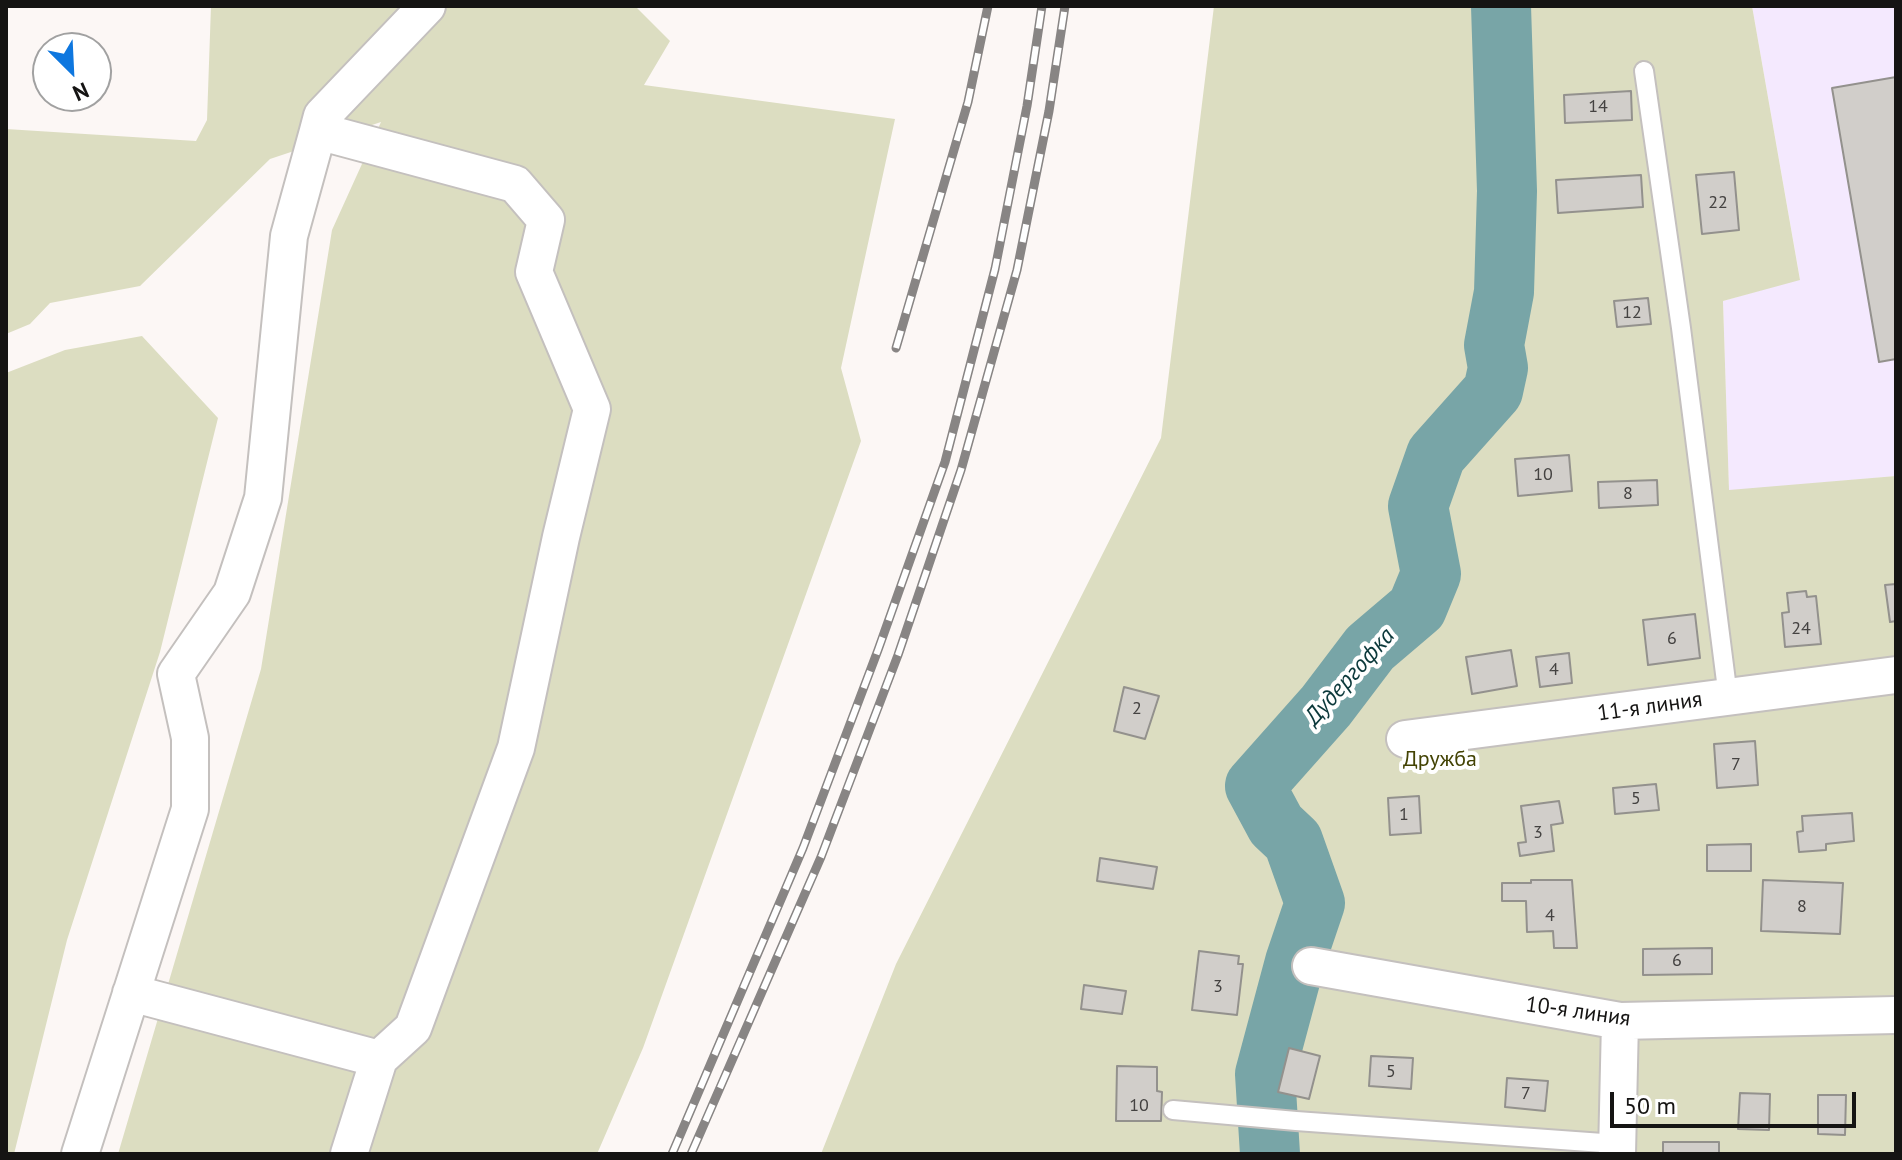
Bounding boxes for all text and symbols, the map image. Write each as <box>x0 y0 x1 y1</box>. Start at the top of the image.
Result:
north arrow <box>32 32 112 112</box>
text: N <box>69 76 93 108</box>
house number: 14 <box>1588 96 1608 118</box>
house number: 22 <box>1708 192 1728 214</box>
house number: 12 <box>1622 302 1642 324</box>
house number: 10 <box>1533 464 1553 486</box>
house number: 8 <box>1623 483 1633 505</box>
house number: 24 <box>1791 618 1811 640</box>
water label: Дудергофка <box>1299 622 1401 732</box>
house number: 6 <box>1667 628 1677 650</box>
house number: 4 <box>1549 659 1559 681</box>
street label: 11-я линия <box>1596 687 1704 727</box>
house number: 2 <box>1132 698 1142 720</box>
park label: Дружба <box>1403 747 1477 773</box>
house number: 7 <box>1731 754 1741 776</box>
house number: 5 <box>1631 788 1641 810</box>
house number: 1 <box>1399 804 1409 826</box>
house number: 3 <box>1533 822 1543 844</box>
house number: 8 <box>1797 896 1807 918</box>
house number: 4 <box>1545 905 1555 927</box>
house number: 6 <box>1672 950 1682 972</box>
house number: 3 <box>1213 976 1223 998</box>
street label: 10-я линия <box>1524 992 1632 1032</box>
house number: 5 <box>1386 1061 1396 1083</box>
scale bar <box>1614 1076 1860 1126</box>
house number: 7 <box>1521 1083 1531 1105</box>
text: 50 m <box>1624 1090 1676 1121</box>
house number: 10 <box>1129 1095 1149 1117</box>

